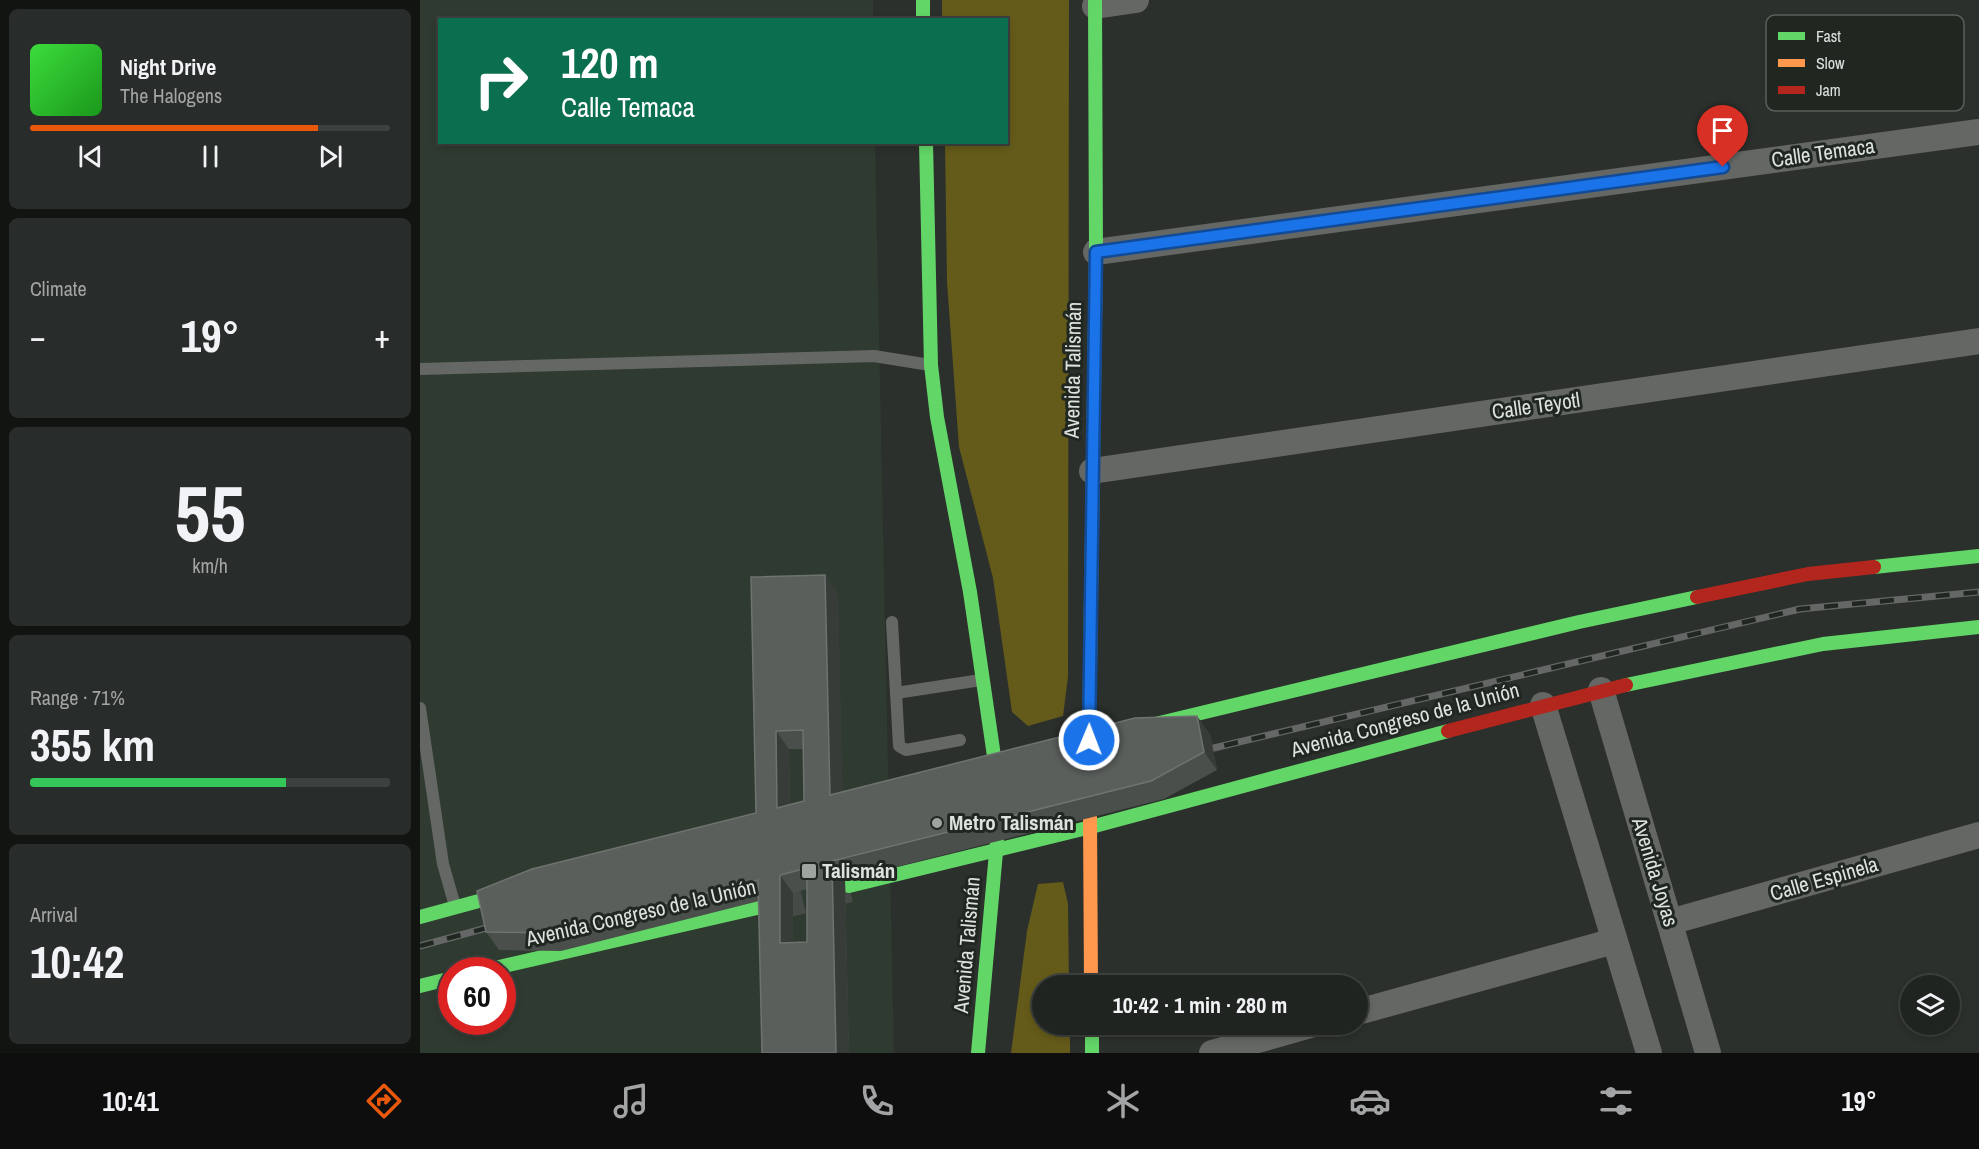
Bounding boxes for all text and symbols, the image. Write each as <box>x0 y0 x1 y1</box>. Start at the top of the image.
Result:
legend <box>1766 15 1964 111</box>
text: Fast <box>1816 25 1841 47</box>
text: 120 m <box>561 35 659 91</box>
icon: right <box>462 42 540 120</box>
text: Night Drive <box>120 52 216 82</box>
text: Slow <box>1816 52 1845 74</box>
text: Jam <box>1816 79 1841 101</box>
text: The Halogens <box>120 82 222 109</box>
text: Calle Temaca <box>561 89 695 125</box>
pin <box>1697 105 1748 167</box>
icon: arrive <box>1706 114 1739 147</box>
street label: Calle Temaca <box>1769 131 1877 174</box>
icon: previous <box>74 140 107 173</box>
icon: pause <box>194 140 227 173</box>
icon: next <box>314 140 347 173</box>
text: Climate <box>30 275 87 302</box>
street label: Avenida Talismán <box>1057 301 1088 440</box>
text: 19° <box>180 305 240 366</box>
text: − <box>30 314 46 358</box>
text: + <box>374 314 390 358</box>
street label: Calle Teyotl <box>1490 385 1582 426</box>
text: 55 <box>174 460 246 565</box>
text: km/h <box>192 552 228 579</box>
street label: Avenida Congreso de la Unión <box>1287 675 1522 764</box>
text: Range · 71% <box>30 684 125 711</box>
position arrow <box>1057 708 1121 772</box>
text: 355 km <box>30 714 155 775</box>
place label: Metro Talismán <box>949 808 1074 837</box>
street label: Avenida Joyas <box>1625 813 1686 930</box>
marker: Metro Talismán <box>930 816 944 830</box>
street label: Calle Espinela <box>1767 849 1882 908</box>
place label: Talismán <box>822 856 895 885</box>
marker: Talismán <box>800 862 818 880</box>
street label: Avenida Congreso de la Unión <box>522 872 759 953</box>
street label: Avenida Talismán <box>946 876 987 1015</box>
text: Arrival <box>30 901 77 928</box>
text: 10:42 <box>30 931 124 992</box>
speed limit sign: 60 <box>438 957 516 1035</box>
map controls <box>1900 975 1960 1035</box>
button: layers <box>1900 975 1960 1035</box>
text: 10:42 · 1 min · 280 m <box>1113 990 1287 1020</box>
icon: directions <box>363 1080 405 1122</box>
icon: music <box>610 1080 652 1122</box>
icon: phone <box>856 1080 898 1122</box>
icon: climate <box>1102 1080 1144 1122</box>
icon: car <box>1349 1080 1391 1122</box>
icon: filters <box>1595 1080 1637 1122</box>
text: 10:41 <box>102 1083 159 1119</box>
text: 19° <box>1841 1083 1877 1119</box>

